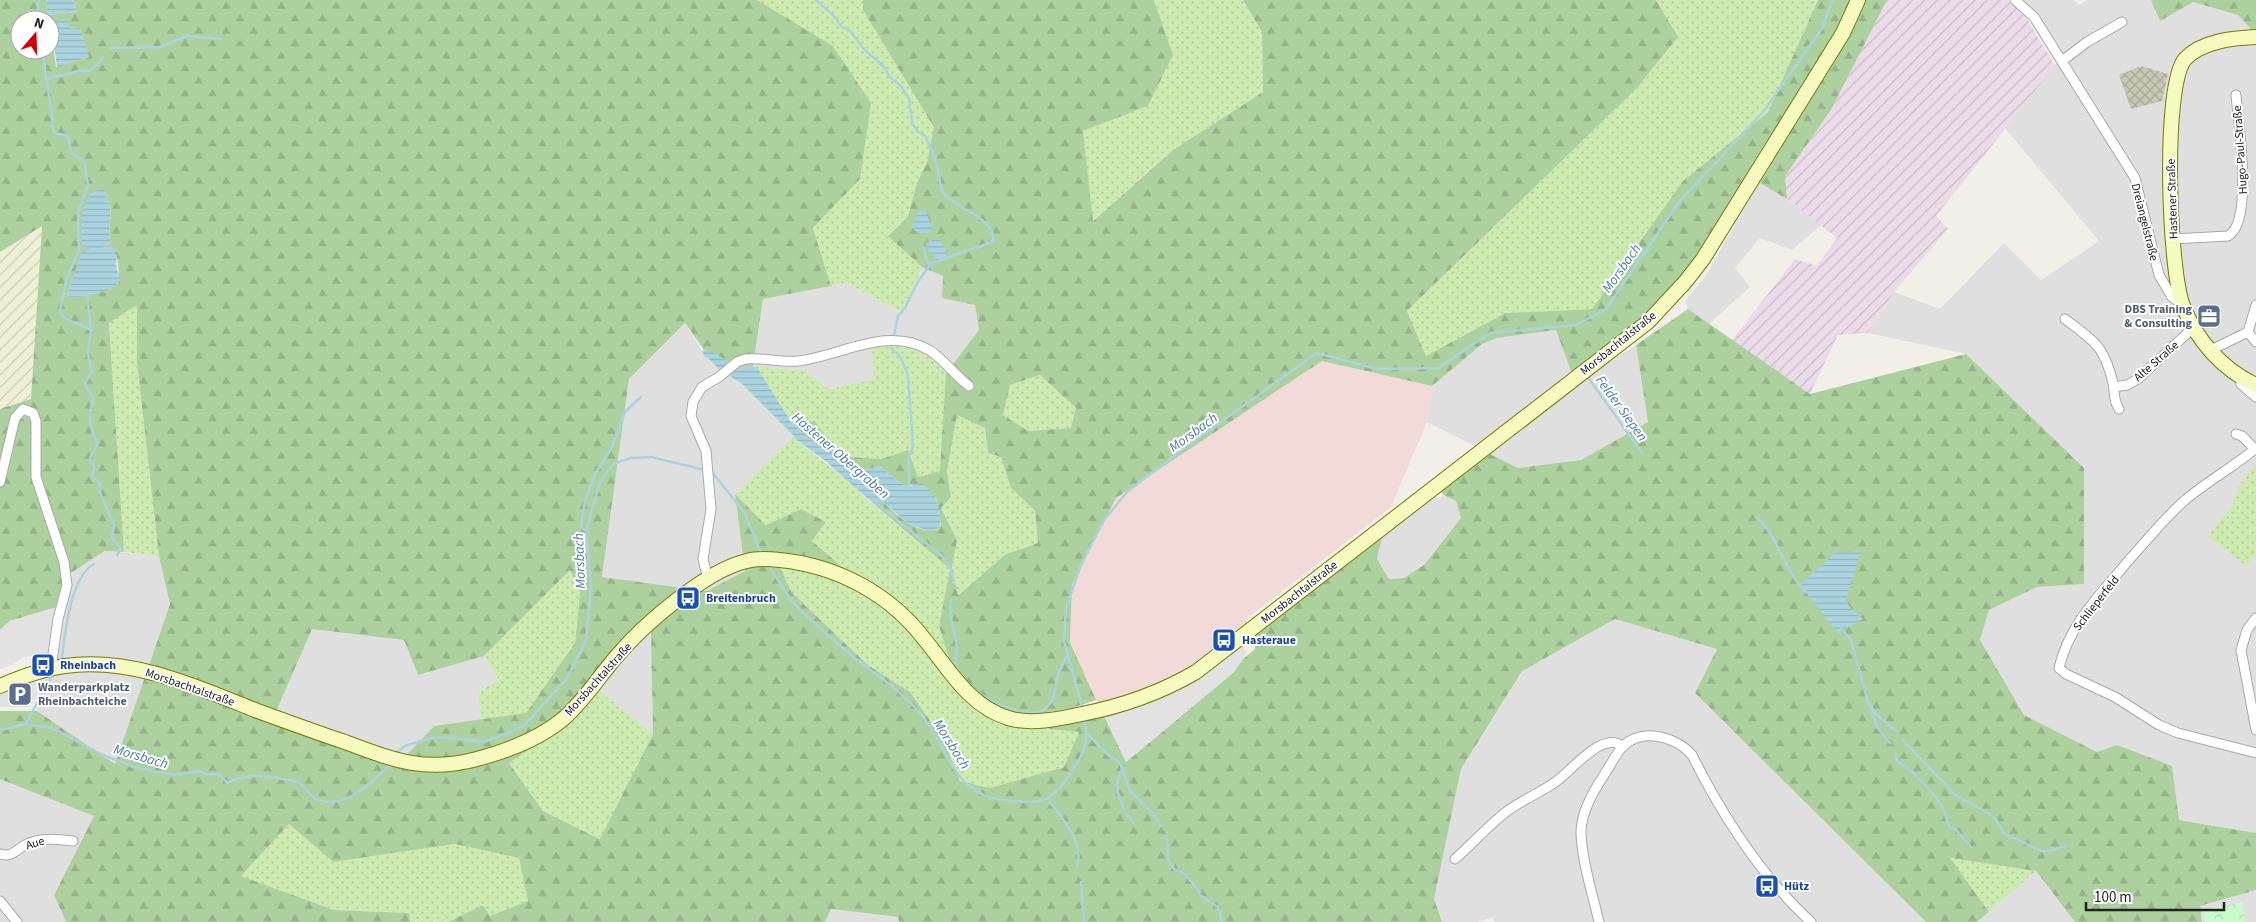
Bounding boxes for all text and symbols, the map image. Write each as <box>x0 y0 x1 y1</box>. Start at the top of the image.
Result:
north arrow <box>10 10 60 60</box>
text: N <box>31 13 47 35</box>
street label: Hugo-Paul-Straße <box>2229 105 2252 195</box>
street label: Hastener Straße <box>2163 158 2182 240</box>
street label: Dreiangelstraße <box>2127 182 2162 263</box>
water label: Morsbach <box>1598 240 1646 297</box>
place label: DBS Training & Consulting <box>2124 301 2193 332</box>
office icon: DBS Training & Consulting <box>2196 303 2222 329</box>
street label: Morsbachtalstraße <box>1577 307 1660 379</box>
street label: Alte Straße <box>2130 337 2183 386</box>
water label: Felder Siepen <box>1590 371 1652 446</box>
water label: Hastener Obergraben <box>787 408 894 504</box>
water label: Morsbach <box>1165 408 1222 457</box>
water label: Morsbach <box>569 533 591 589</box>
street label: Morsbachtalstraße <box>1257 557 1341 628</box>
street label: Schlieperfeld <box>2069 572 2123 635</box>
bus stop icon: Breitenbruch <box>675 585 701 611</box>
place label: Breitenbruch <box>706 590 776 607</box>
bus stop icon: Hasteraue <box>1211 627 1237 653</box>
place label: Hasteraue <box>1242 632 1296 649</box>
street label: Morsbachtalstraße <box>561 639 636 720</box>
bus stop icon: Rheinbach <box>30 652 56 678</box>
place label: Rheinbach <box>60 657 116 674</box>
street label: Morsbachtalstraße <box>143 664 237 711</box>
place label: Wanderparkplatz Rheinbachteiche <box>38 679 130 710</box>
parking icon: Wanderparkplatz Rheinbachteiche <box>7 681 33 707</box>
water label: Morsbach <box>928 716 974 774</box>
water label: Morsbach <box>111 740 170 774</box>
street label: Aue <box>24 833 47 854</box>
bus stop icon: Hütz <box>1754 873 1780 899</box>
place label: Hütz <box>1784 878 1810 895</box>
scale bar <box>2086 880 2224 912</box>
text: 100 m <box>2094 887 2132 908</box>

